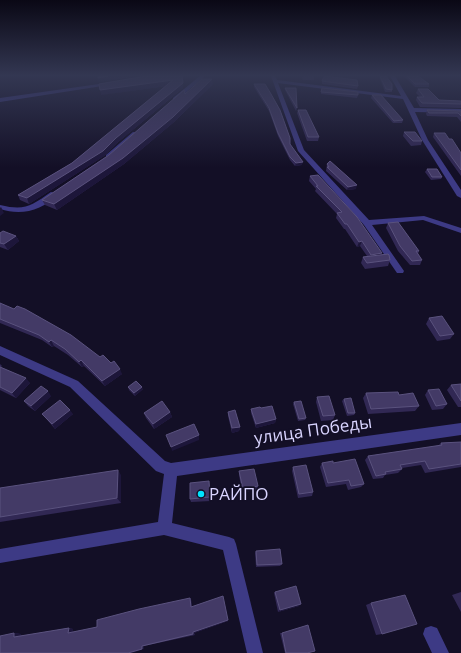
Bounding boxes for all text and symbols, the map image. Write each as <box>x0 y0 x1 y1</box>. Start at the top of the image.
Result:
street label: улица Победы <box>253 410 373 449</box>
place label: РАЙПО <box>209 482 269 505</box>
marker: РАЙПО <box>196 489 206 499</box>

